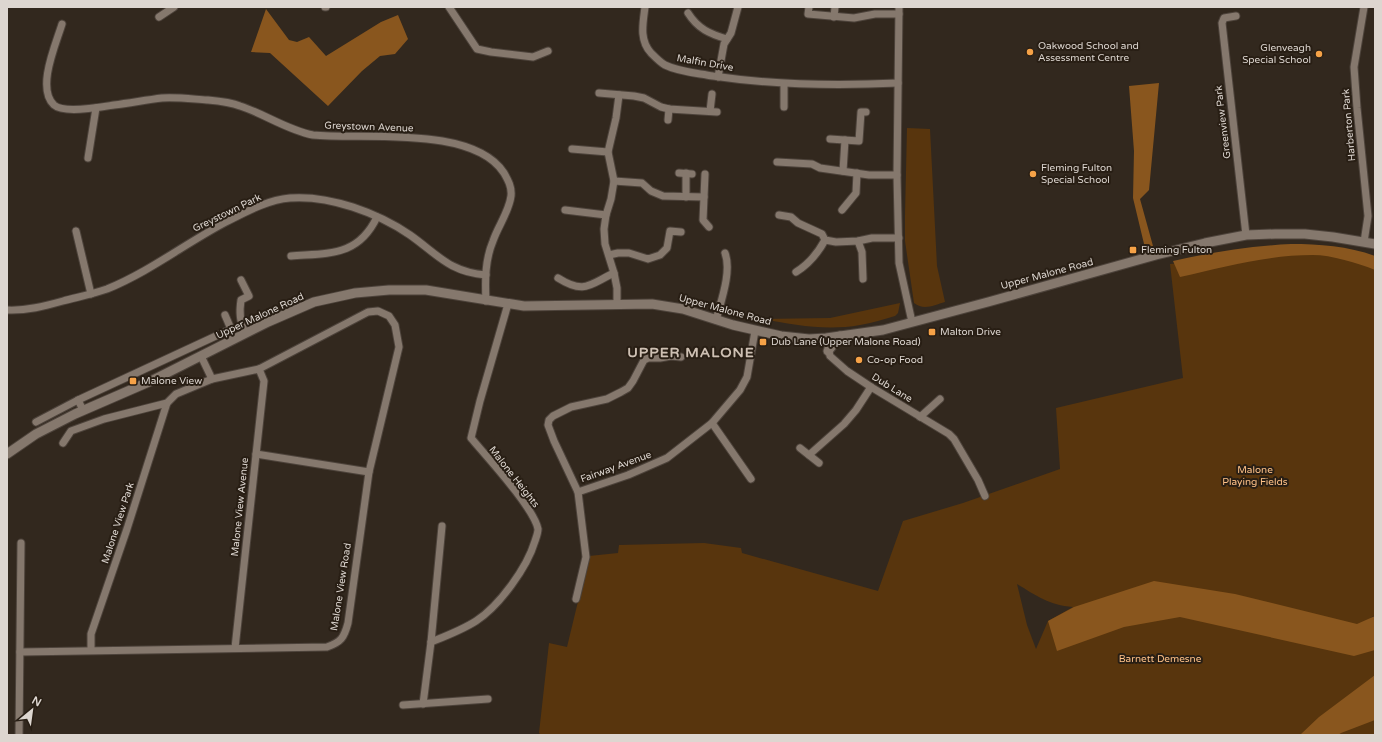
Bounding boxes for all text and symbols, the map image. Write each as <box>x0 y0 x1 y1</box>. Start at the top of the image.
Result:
place label: Oakwood School and Assessment Centre <box>1038 40 1139 64</box>
place label: Glenveagh Special School <box>1242 42 1311 66</box>
marker: Oakwood School and Assessment Centre <box>1025 47 1035 57</box>
marker: Glenveagh Special School <box>1314 49 1324 59</box>
street label: Malfin Drive <box>676 52 735 74</box>
street label: Greenview Park <box>1212 84 1233 159</box>
street label: Harberton Park <box>1340 88 1358 162</box>
street label: Greystown Avenue <box>324 119 414 135</box>
place label: Fleming Fulton Special School <box>1041 162 1112 186</box>
marker: Fleming Fulton Special School <box>1028 169 1038 179</box>
street label: Greystown Park <box>191 191 264 235</box>
place label: Fleming Fulton <box>1141 244 1212 256</box>
marker: Fleming Fulton <box>1128 245 1138 255</box>
street label: Upper Malone Road <box>999 256 1095 292</box>
street label: Upper Malone Road <box>214 290 306 342</box>
street label: Upper Malone Road <box>677 292 773 328</box>
place label: Malton Drive <box>940 326 1001 338</box>
marker: Malton Drive <box>927 327 937 337</box>
place label: Dub Lane (Upper Malone Road) <box>771 336 921 348</box>
marker: Dub Lane (Upper Malone Road) <box>758 337 768 347</box>
district label: UPPER MALONE <box>627 344 755 361</box>
place label: Co-op Food <box>867 354 923 366</box>
marker: Co-op Food <box>854 355 864 365</box>
street label: Dub Lane <box>870 371 915 405</box>
place label: Malone View <box>141 375 202 387</box>
marker: Malone View <box>128 376 138 386</box>
street label: Malone Heights <box>486 444 542 510</box>
street label: Fairway Avenue <box>579 449 653 485</box>
street label: Malone View Avenue <box>229 457 251 557</box>
park label: Malone Playing Fields <box>1222 464 1288 488</box>
street label: Malone View Park <box>99 480 137 565</box>
street label: Malone View Road <box>328 542 354 632</box>
park label: Barnett Demesne <box>1119 653 1202 665</box>
north arrow <box>12 690 52 730</box>
text: N <box>30 694 44 710</box>

